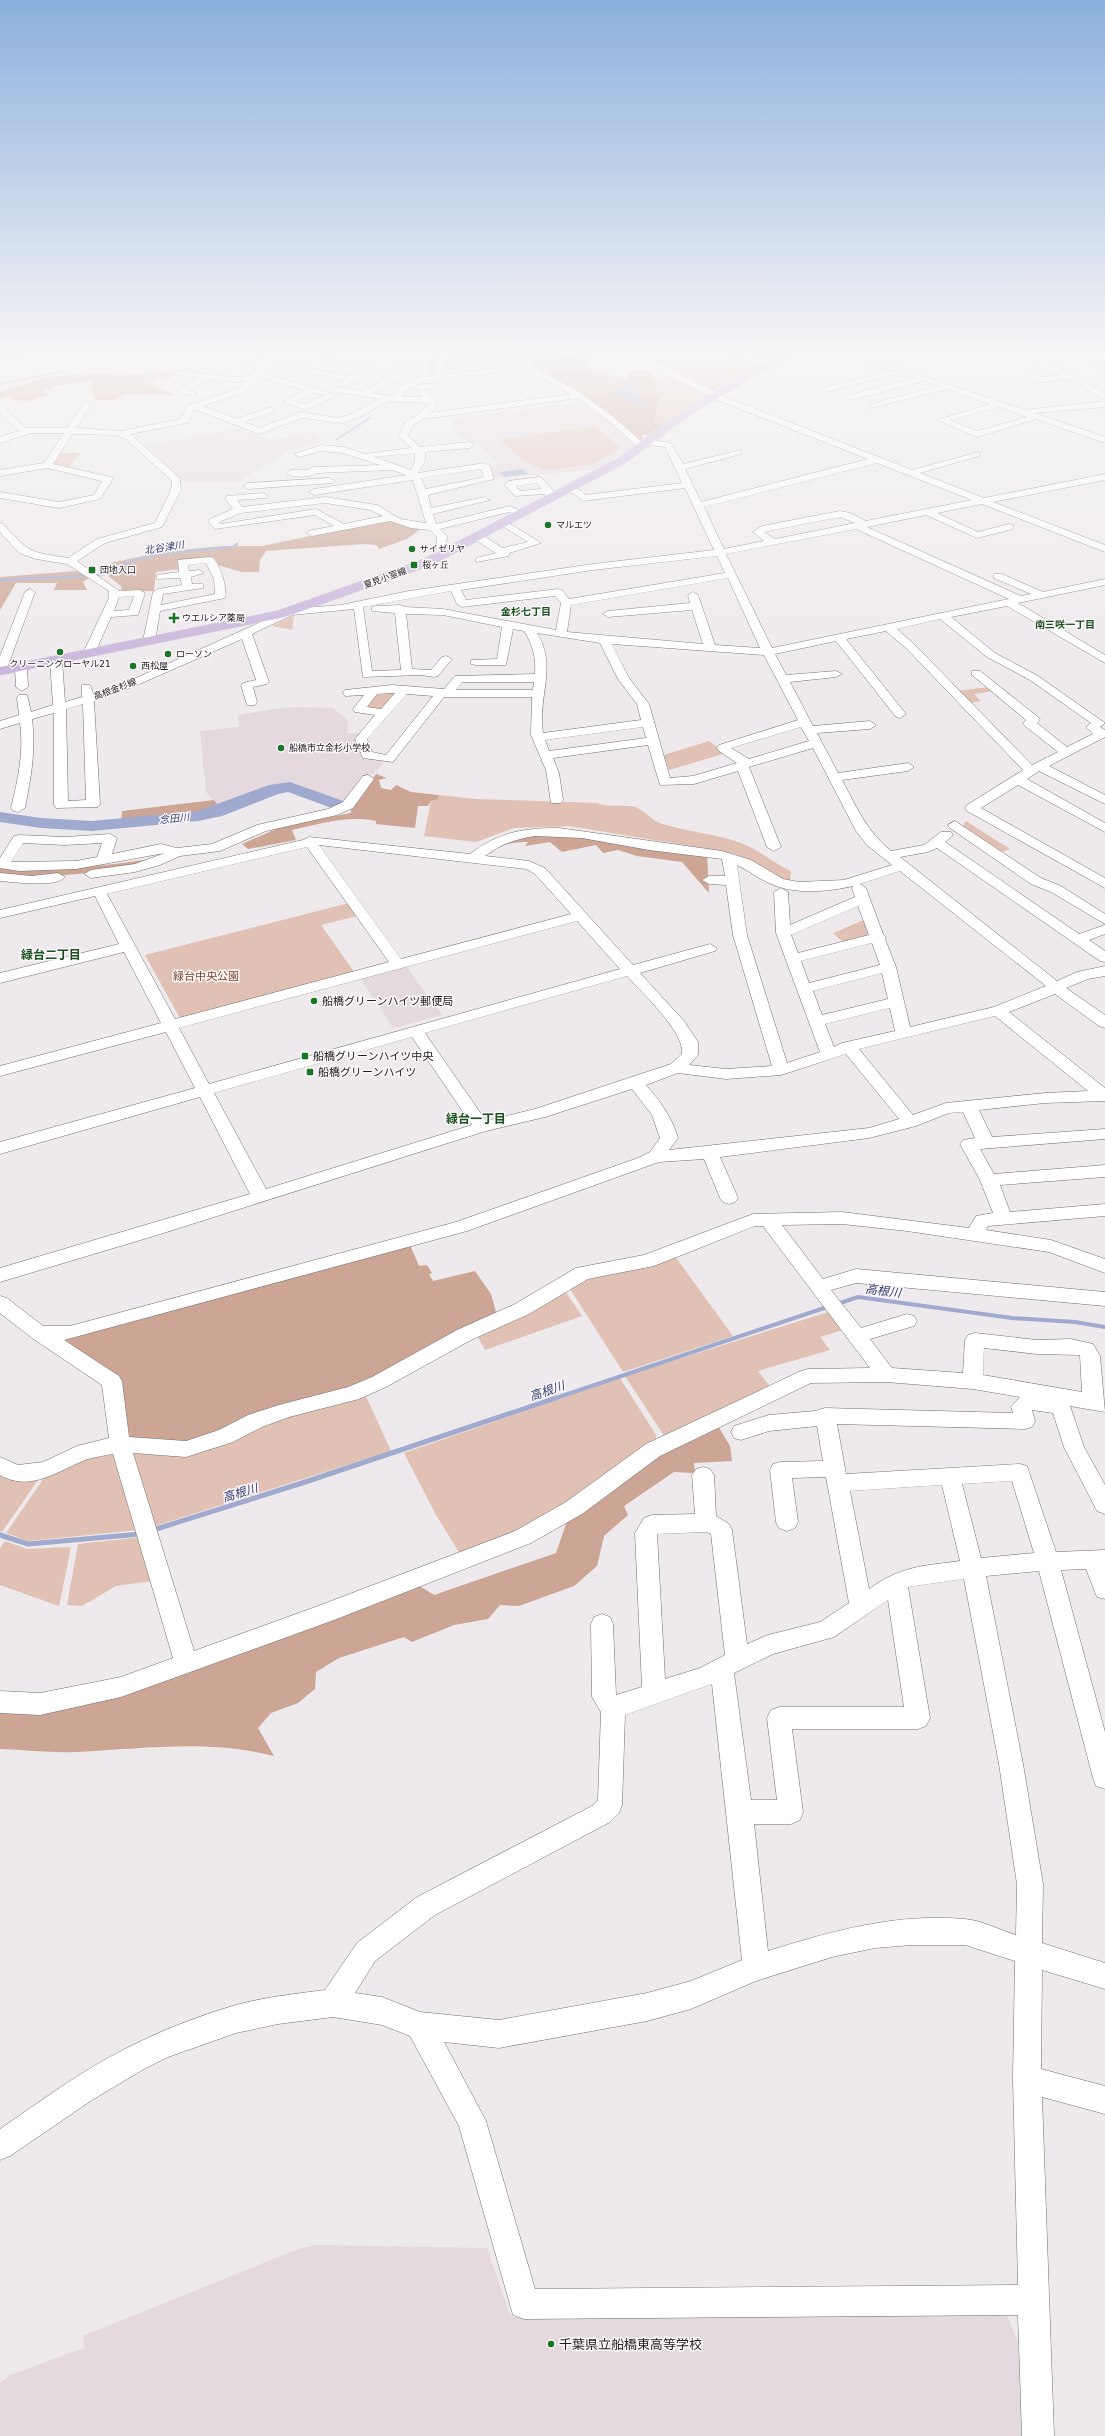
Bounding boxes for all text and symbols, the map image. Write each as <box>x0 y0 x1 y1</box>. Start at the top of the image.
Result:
marker: マルエツ <box>543 520 553 530</box>
place label: マルエツ <box>556 520 592 530</box>
water label: 北谷津川 <box>143 539 186 556</box>
marker: サイゼリヤ <box>407 544 417 554</box>
place label: サイゼリヤ <box>420 544 465 554</box>
marker: 桜ヶ丘 <box>409 560 419 570</box>
place label: 桜ヶ丘 <box>422 560 449 570</box>
marker: 団地入口 <box>87 565 97 575</box>
place label: 団地入口 <box>100 565 136 575</box>
street label: 夏見小室線 <box>362 565 409 590</box>
district label: 金杉七丁目 <box>501 606 551 617</box>
marker: ウエルシア薬局 <box>169 613 179 623</box>
place label: ウエルシア薬局 <box>182 613 245 623</box>
district label: 南三咲一丁目 <box>1035 619 1095 630</box>
marker: クリーニングローヤル21 <box>55 647 65 657</box>
marker: ローソン <box>163 649 173 659</box>
place label: ローソン <box>176 649 212 659</box>
place label: クリーニングローヤル21 <box>9 659 111 669</box>
marker: 西松屋 <box>128 661 138 671</box>
place label: 西松屋 <box>141 661 168 671</box>
street label: 高根金杉線 <box>92 676 139 702</box>
marker: 船橋市立金杉小学校 <box>276 743 286 753</box>
place label: 船橋市立金杉小学校 <box>289 743 370 753</box>
water label: 念田川 <box>159 811 191 826</box>
district label: 緑台二丁目 <box>21 948 81 962</box>
park label: 緑台中央公園 <box>173 970 239 983</box>
place label: 船橋グリーンハイツ郵便局 <box>322 995 453 1008</box>
marker: 船橋グリーンハイツ郵便局 <box>309 996 319 1006</box>
place label: 船橋グリーンハイツ中央 <box>313 1050 434 1063</box>
marker: 船橋グリーンハイツ中央 <box>300 1051 310 1061</box>
place label: 船橋グリーンハイツ <box>318 1066 416 1079</box>
marker: 船橋グリーンハイツ <box>305 1067 315 1077</box>
district label: 緑台一丁目 <box>446 1112 506 1126</box>
water label: 高根川 <box>864 1282 904 1300</box>
water label: 高根川 <box>528 1378 568 1403</box>
water label: 高根川 <box>221 1480 261 1505</box>
place label: 千葉県立船橋東高等学校 <box>559 2337 702 2352</box>
marker: 千葉県立船橋東高等学校 <box>546 2339 556 2349</box>

